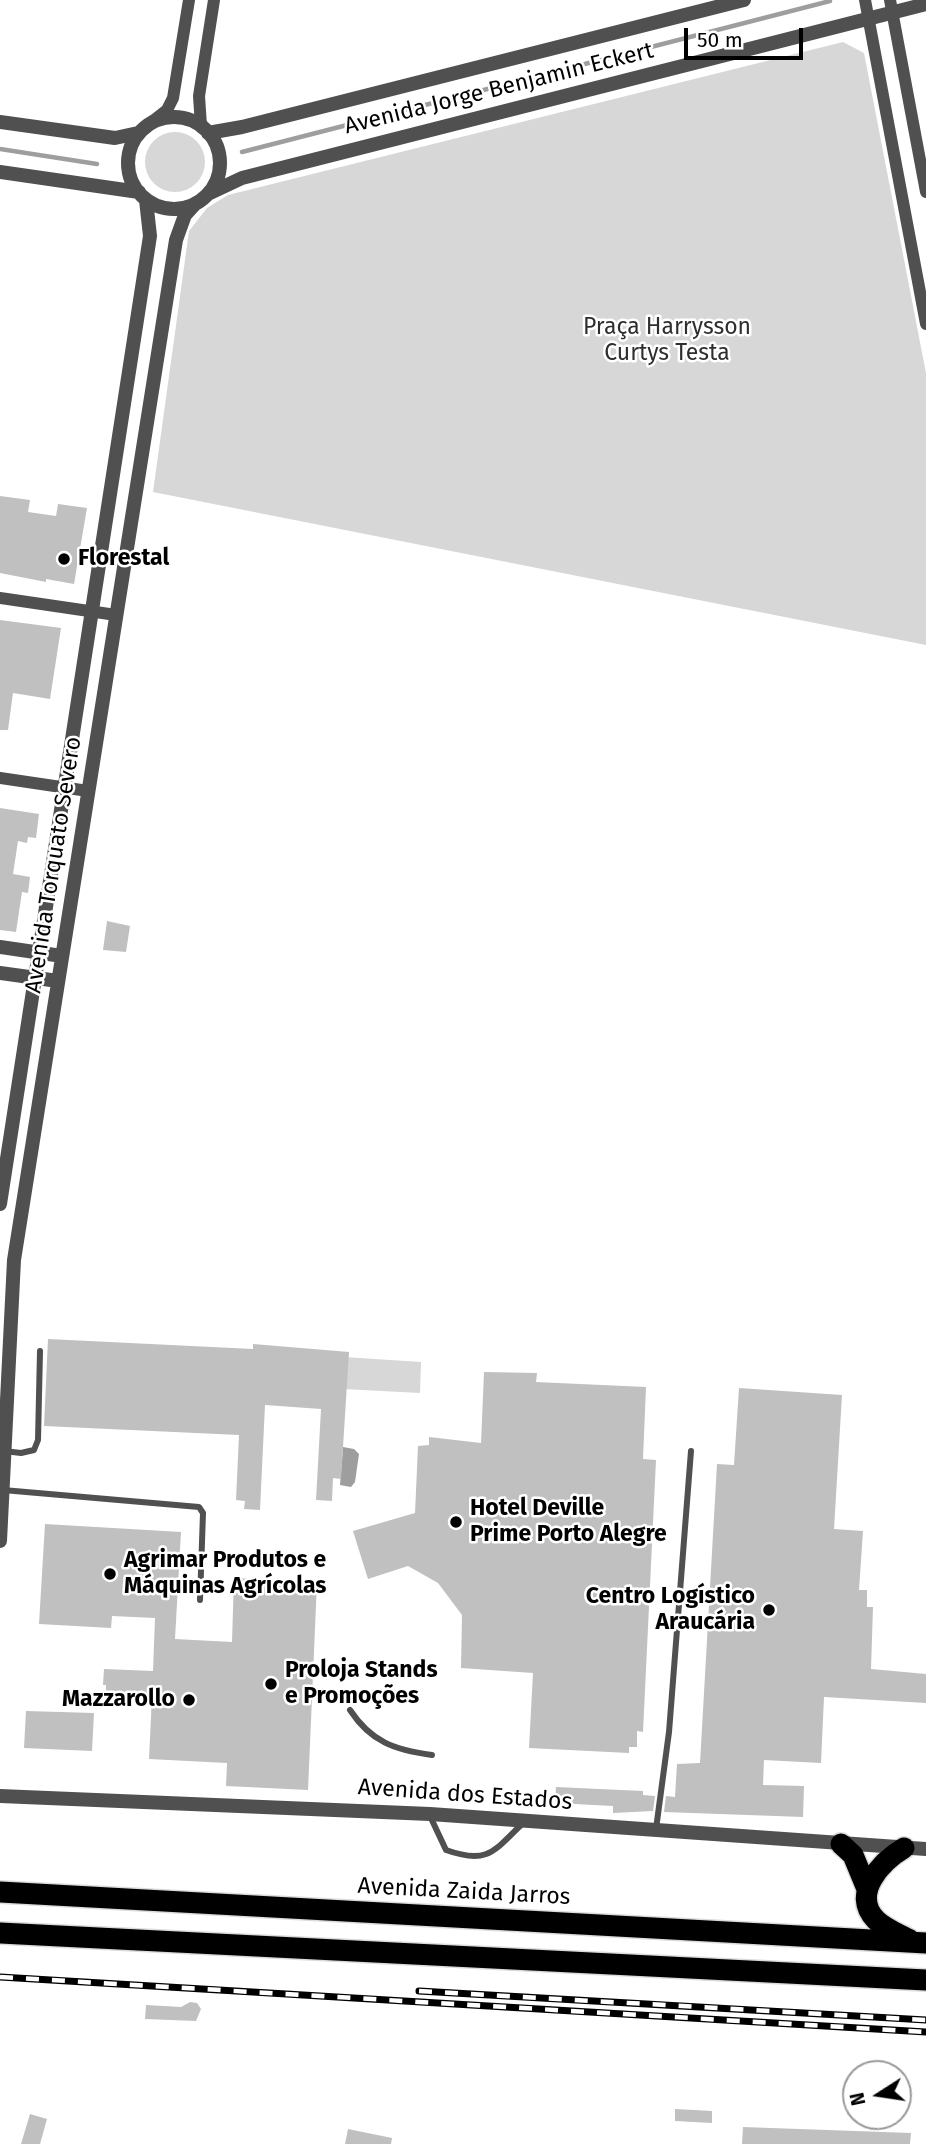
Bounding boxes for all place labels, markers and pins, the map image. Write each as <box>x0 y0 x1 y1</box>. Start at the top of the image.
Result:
place label: Florestal <box>78 545 169 573</box>
marker: Florestal <box>56 551 72 567</box>
place label: Hotel Deville Prime Porto Alegre <box>470 1495 667 1549</box>
marker: Hotel Deville Prime Porto Alegre <box>448 1514 464 1530</box>
place label: Agrimar Produtos e Máquinas Agrícolas <box>124 1547 326 1601</box>
marker: Agrimar Produtos e Máquinas Agrícolas <box>102 1566 118 1582</box>
place label: Centro Logístico Araucária <box>586 1583 755 1637</box>
marker: Centro Logístico Araucária <box>761 1602 777 1618</box>
place label: Proloja Stands e Promoções <box>285 1657 438 1711</box>
marker: Proloja Stands e Promoções <box>263 1676 279 1692</box>
place label: Mazzarollo <box>62 1686 175 1714</box>
marker: Mazzarollo <box>181 1692 197 1708</box>

